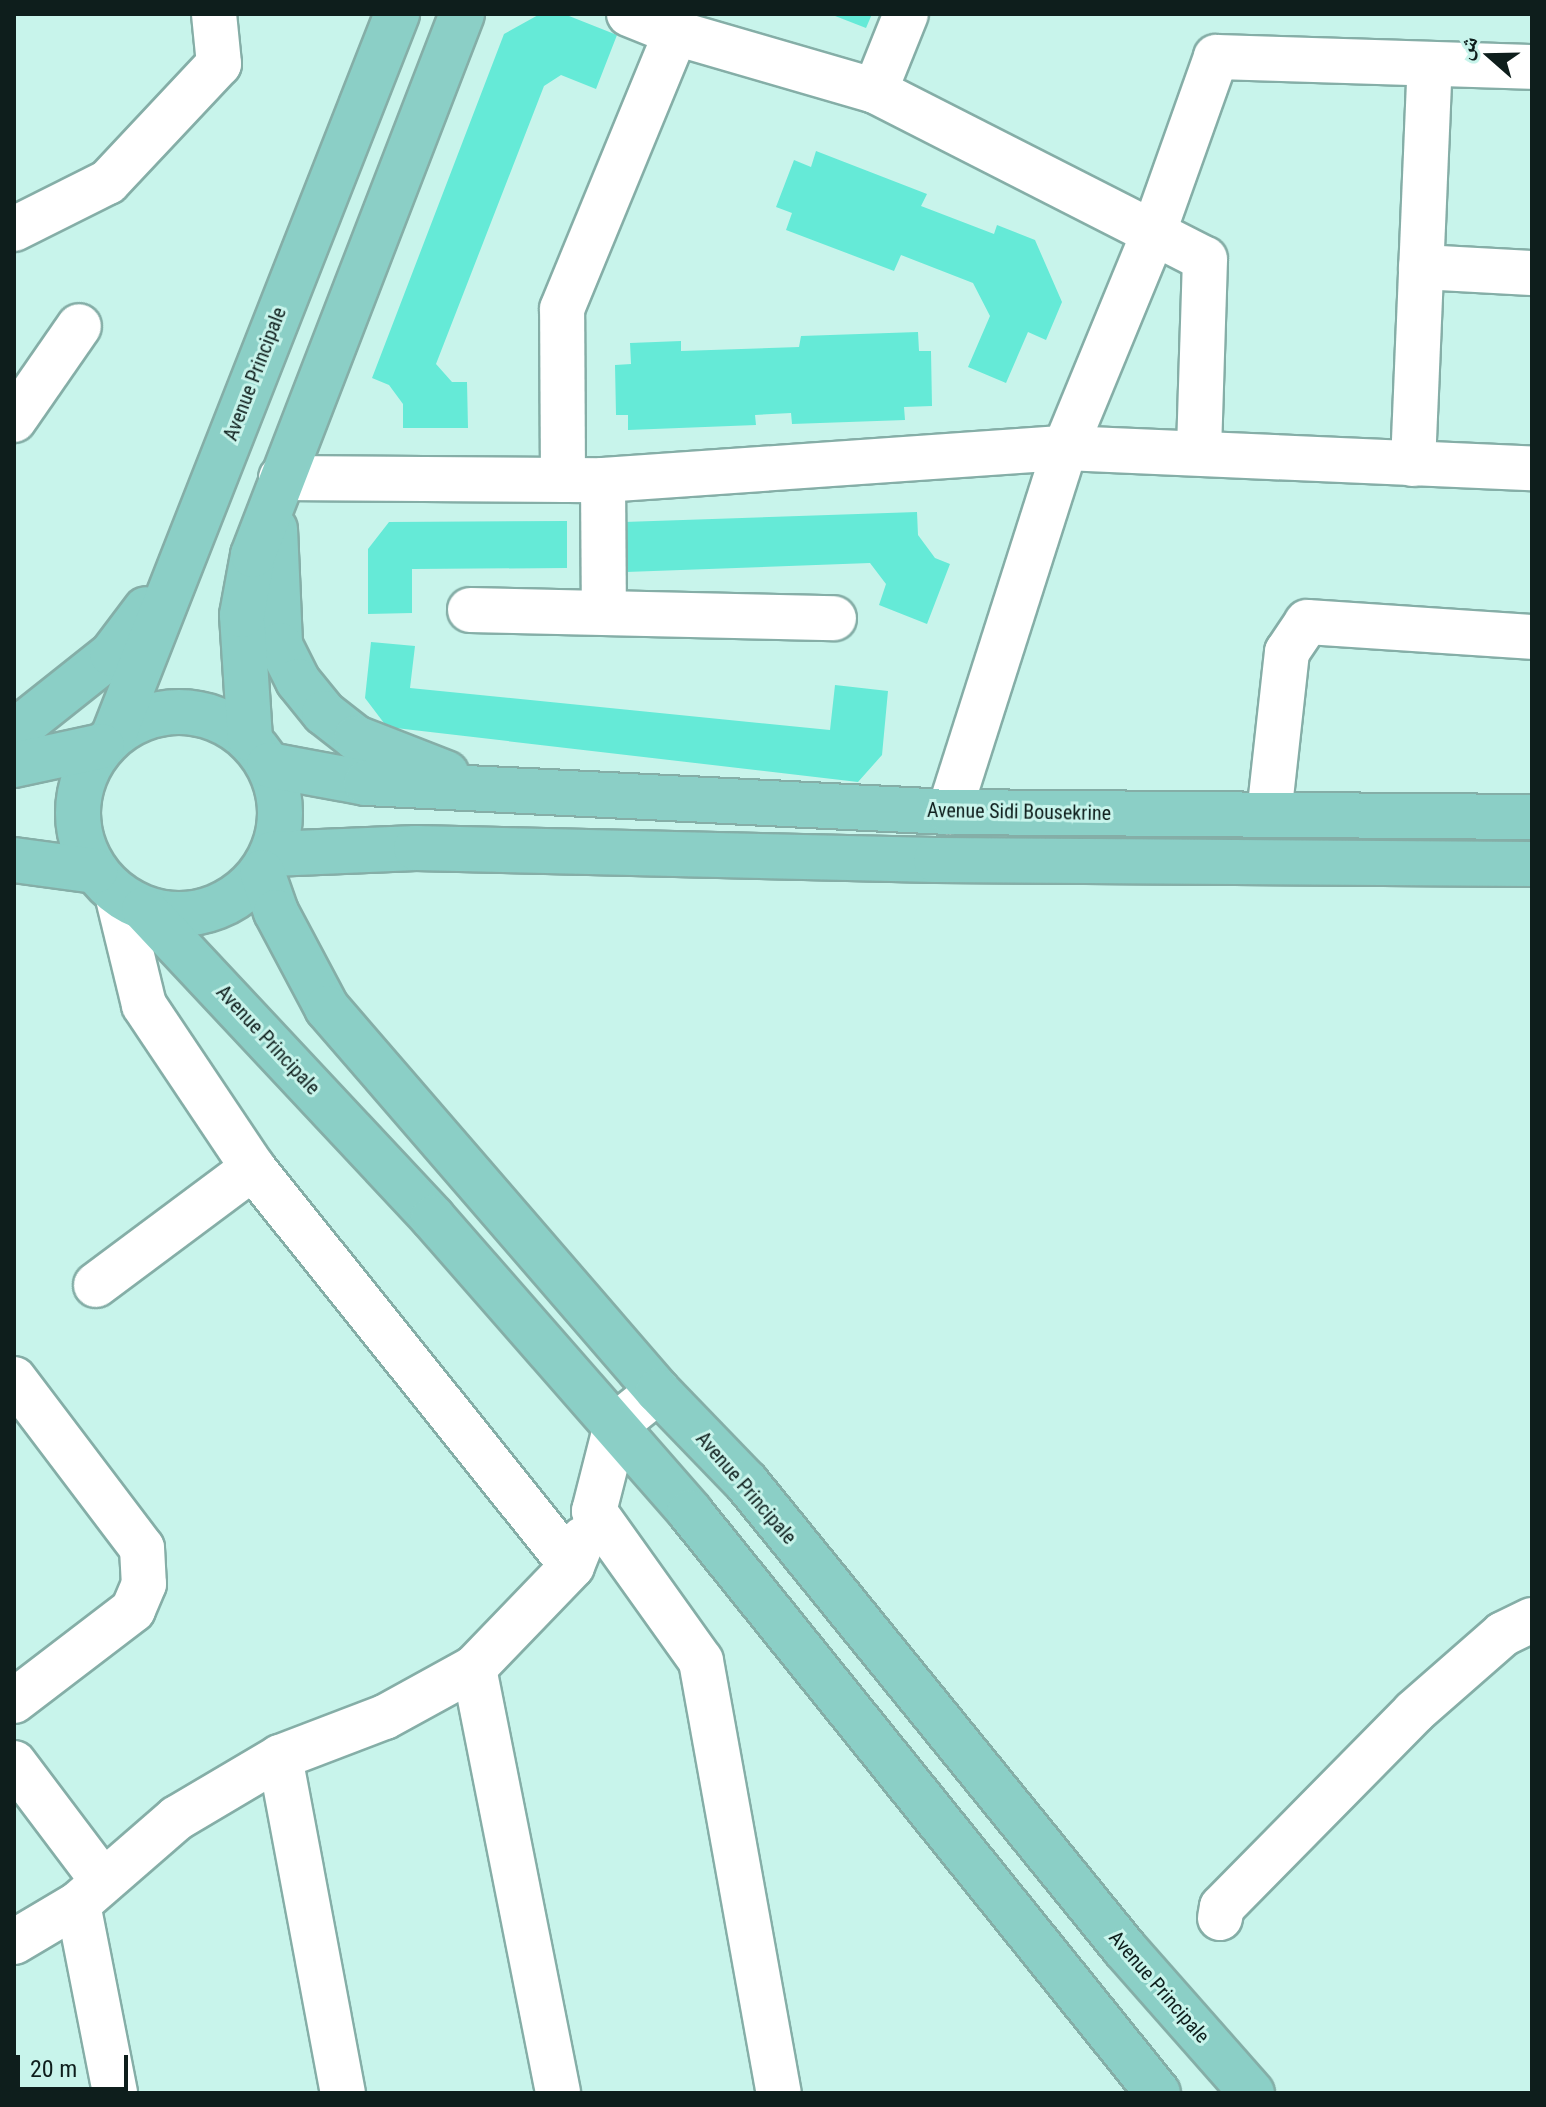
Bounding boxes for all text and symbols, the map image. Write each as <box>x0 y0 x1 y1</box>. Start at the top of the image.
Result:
north arrow <box>1450 16 1530 96</box>
text: ش <box>1451 32 1483 63</box>
street label: Avenue Principale <box>219 304 291 444</box>
street label: Avenue Sidi Bousekrine <box>927 798 1111 826</box>
street label: Avenue Principale <box>211 980 325 1100</box>
street label: Avenue Principale <box>691 1427 801 1549</box>
street label: Avenue Principale <box>1104 1926 1214 2048</box>
scale bar <box>20 2039 132 2089</box>
text: 20 m <box>30 2055 77 2083</box>

